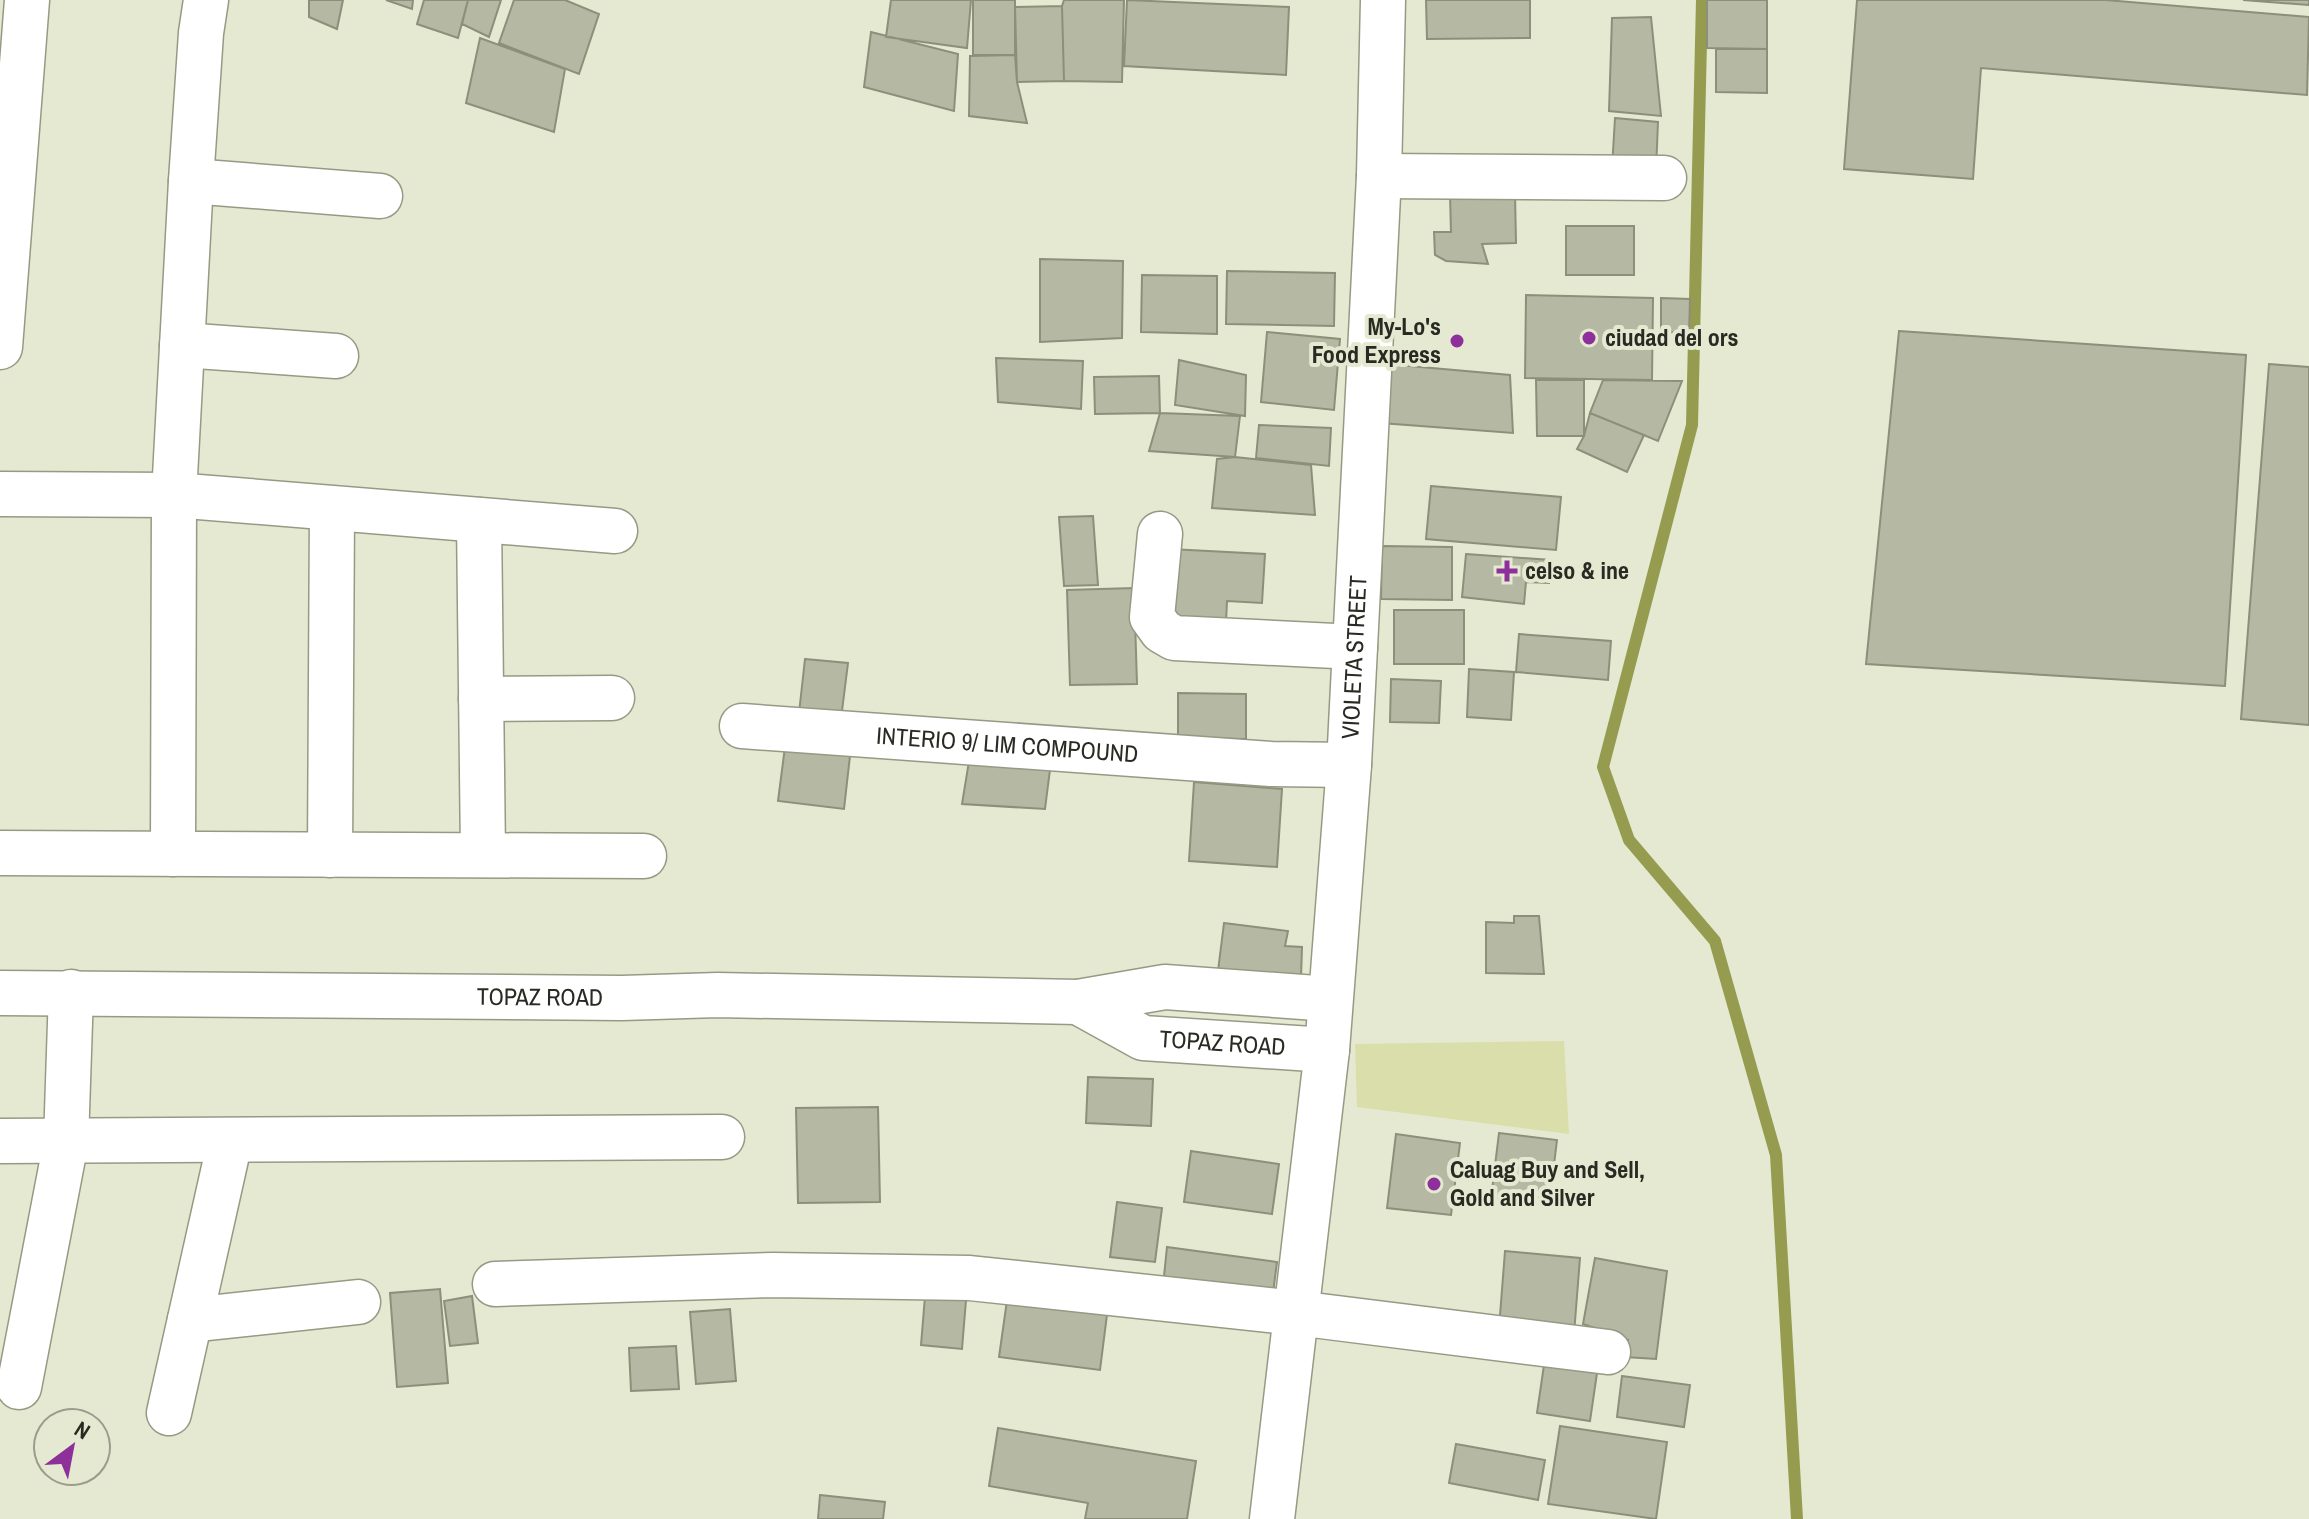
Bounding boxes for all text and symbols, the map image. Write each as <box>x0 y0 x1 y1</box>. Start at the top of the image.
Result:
place label: My-Lo's Food Express <box>1312 310 1441 370</box>
place label: ciudad del ors <box>1605 321 1738 353</box>
marker: ciudad del ors <box>1580 329 1598 347</box>
marker: My-Lo's Food Express <box>1448 332 1466 350</box>
place label: celso & ine <box>1525 554 1629 586</box>
marker: celso & ine <box>1496 560 1518 582</box>
street label: VIOLETA STREET <box>1333 575 1374 740</box>
street label: INTERIO 9/ LIM COMPOUND <box>875 719 1140 769</box>
street label: TOPAZ ROAD <box>477 980 603 1013</box>
street label: TOPAZ ROAD <box>1159 1022 1287 1062</box>
place label: Caluag Buy and Sell, Gold and Silver <box>1450 1153 1645 1213</box>
marker: Caluag Buy and Sell, Gold and Silver <box>1425 1175 1443 1193</box>
north arrow <box>32 1407 112 1487</box>
text: N <box>69 1414 96 1446</box>

